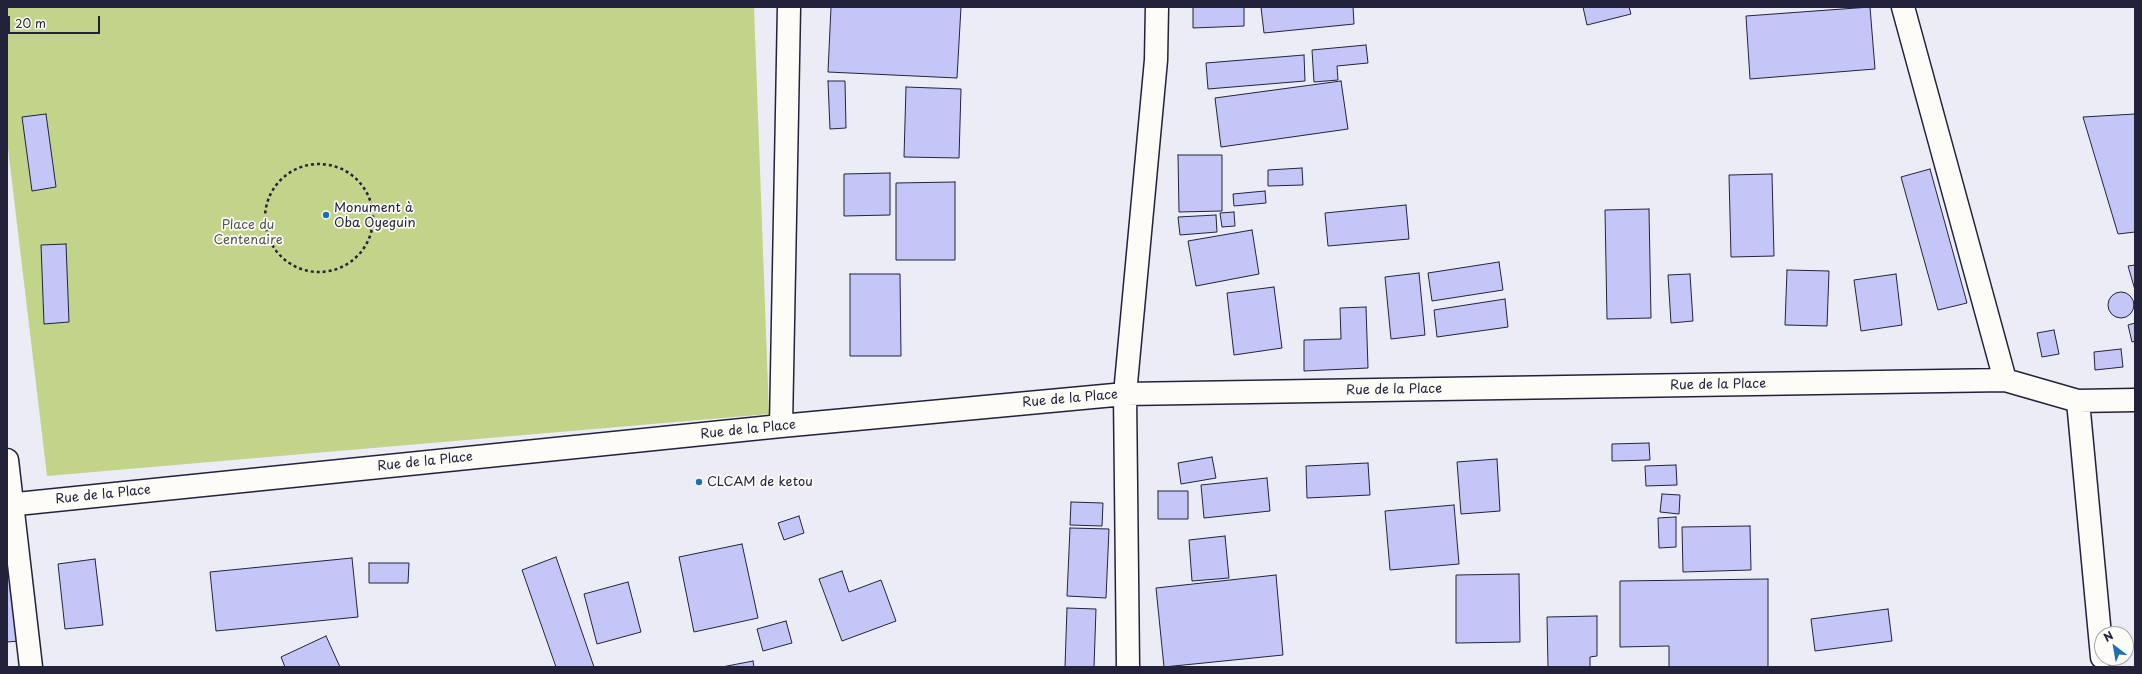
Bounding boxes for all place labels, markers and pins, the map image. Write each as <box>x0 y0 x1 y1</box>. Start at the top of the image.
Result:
place label: Monument à Oba Oyeguin <box>334 200 416 231</box>
marker: Monument à Oba Oyeguin <box>321 210 331 220</box>
place label: CLCAM de ketou <box>707 474 813 490</box>
marker: CLCAM de ketou <box>694 477 704 487</box>

